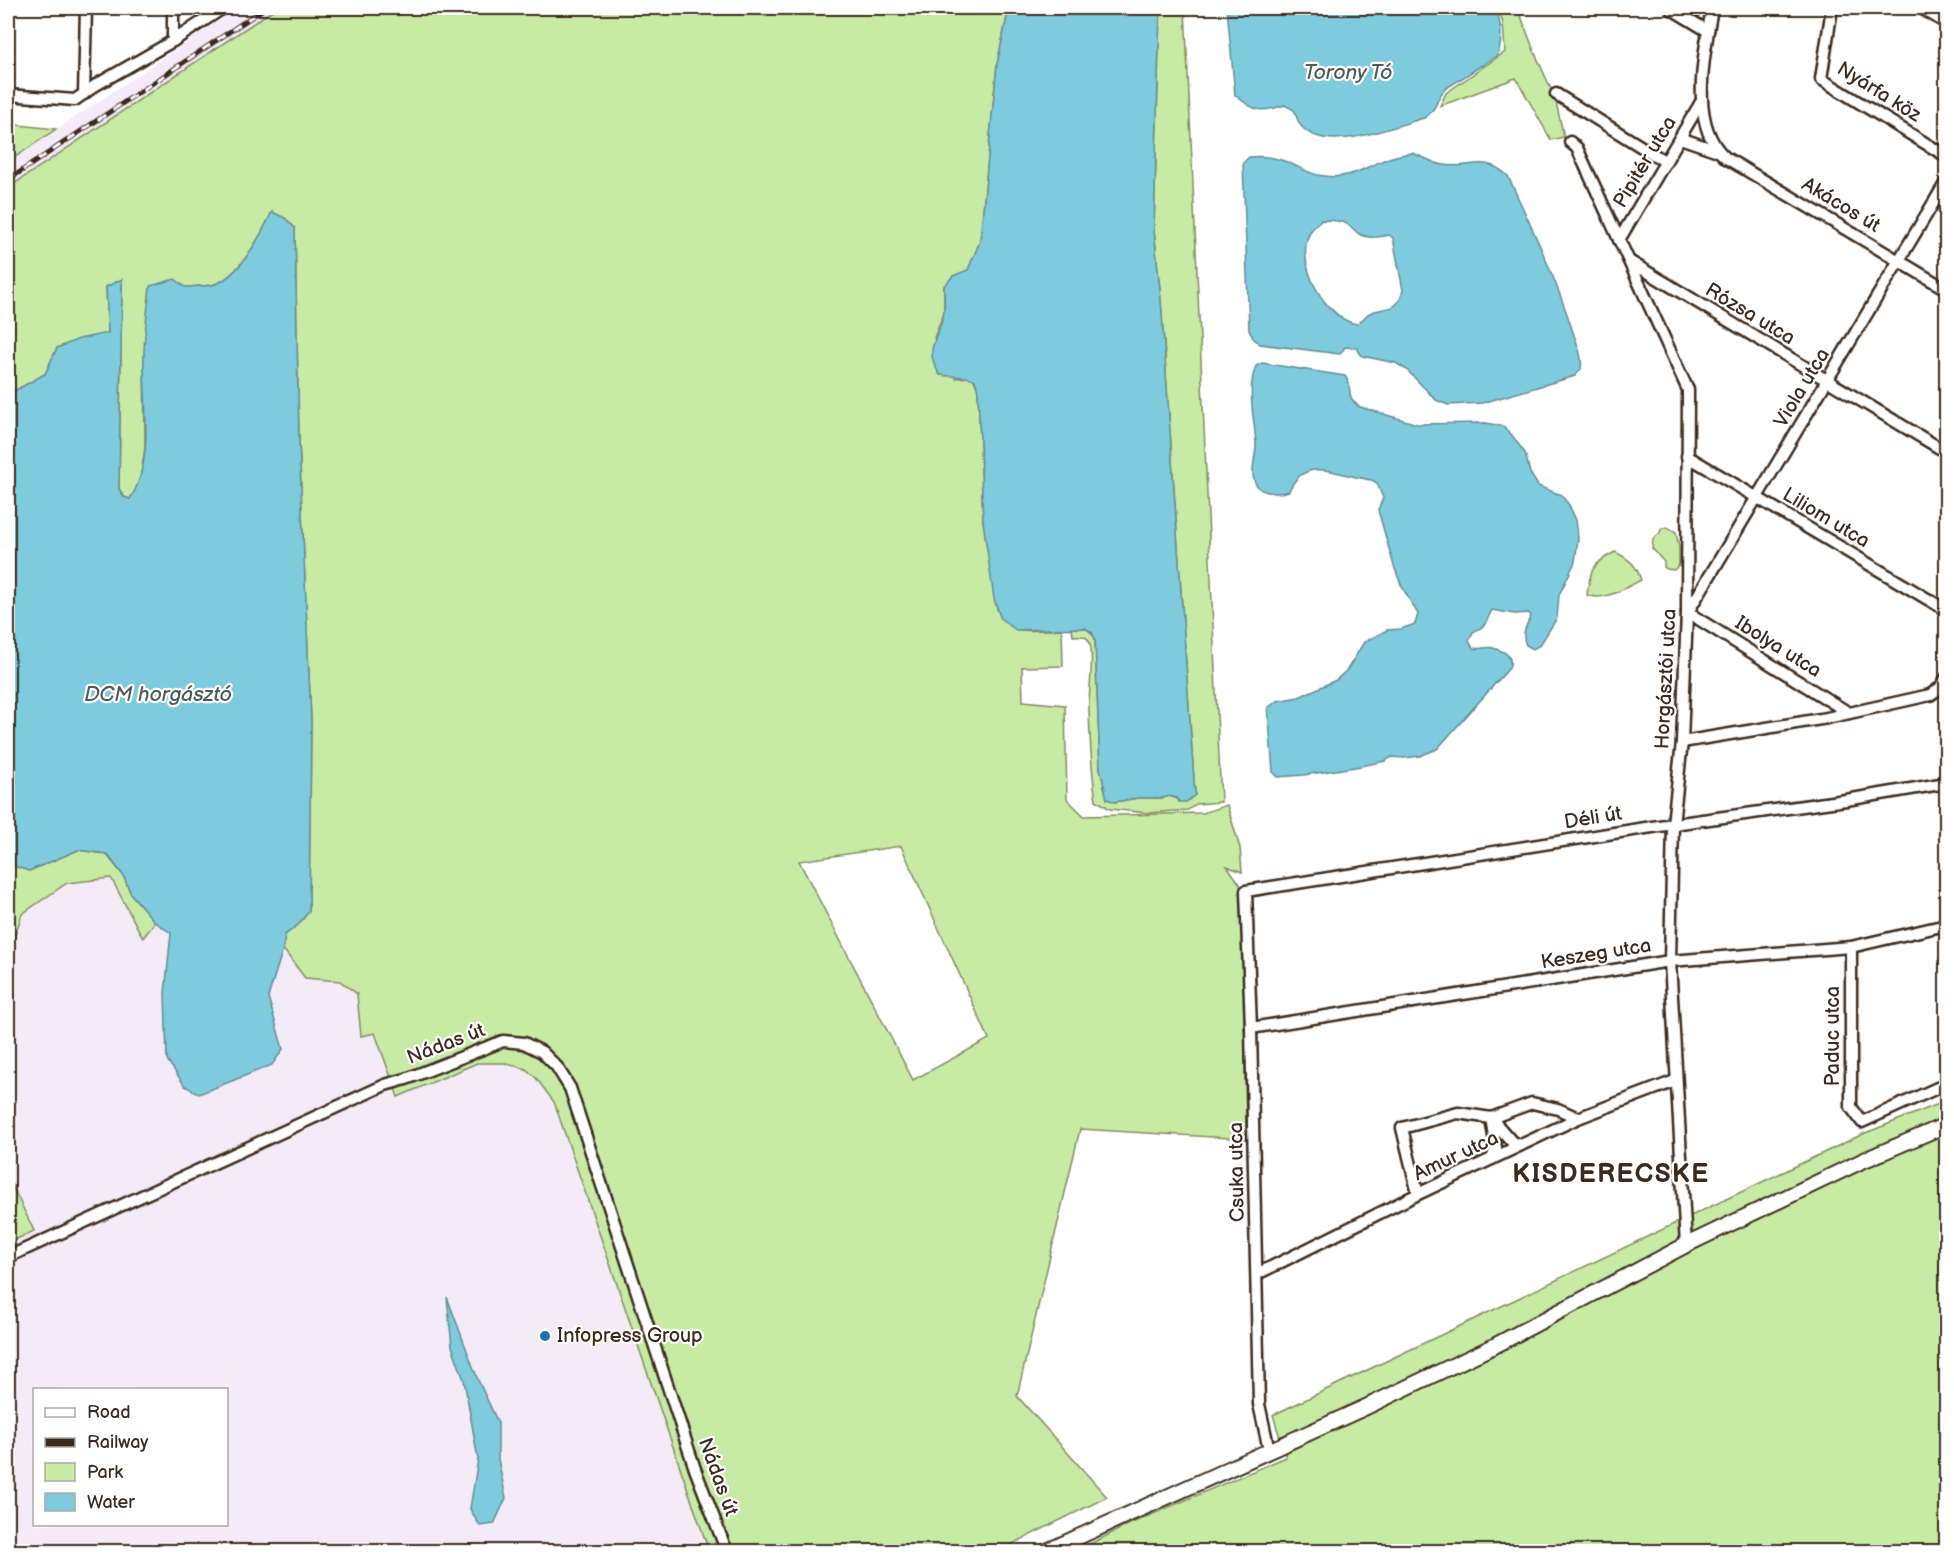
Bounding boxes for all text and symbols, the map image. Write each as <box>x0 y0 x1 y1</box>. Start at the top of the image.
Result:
street label: Nyárfa köz <box>1833 57 1926 127</box>
water label: Torony Tó <box>1304 60 1392 85</box>
street label: Pipitér utca <box>1608 112 1682 212</box>
street label: Akácos út <box>1797 172 1885 238</box>
street label: Rózsa utca <box>1701 278 1799 350</box>
street label: Viola utca <box>1769 344 1835 432</box>
street label: Liliom utca <box>1778 483 1874 553</box>
street label: Horgásztói utca <box>1650 608 1682 750</box>
street label: Ibolya utca <box>1730 611 1826 683</box>
water label: DCM horgásztó <box>84 682 232 707</box>
street label: Déli út <box>1562 802 1624 834</box>
street label: Keszeg utca <box>1539 933 1653 975</box>
street label: Paduc utca <box>1821 986 1845 1086</box>
street label: Nádas út <box>404 1018 488 1070</box>
street label: Csuka utca <box>1224 1122 1250 1222</box>
street label: Amur utca <box>1410 1126 1502 1186</box>
district label: KISDERECSKE <box>1512 1159 1710 1190</box>
place label: Infopress Group <box>557 1324 703 1348</box>
marker: Infopress Group <box>538 1329 552 1343</box>
legend <box>33 1388 228 1526</box>
text: Road <box>87 1402 131 1423</box>
text: Railway <box>87 1432 149 1453</box>
street label: Nádas út <box>693 1435 743 1519</box>
text: Park <box>87 1462 123 1483</box>
text: Water <box>87 1492 135 1513</box>

